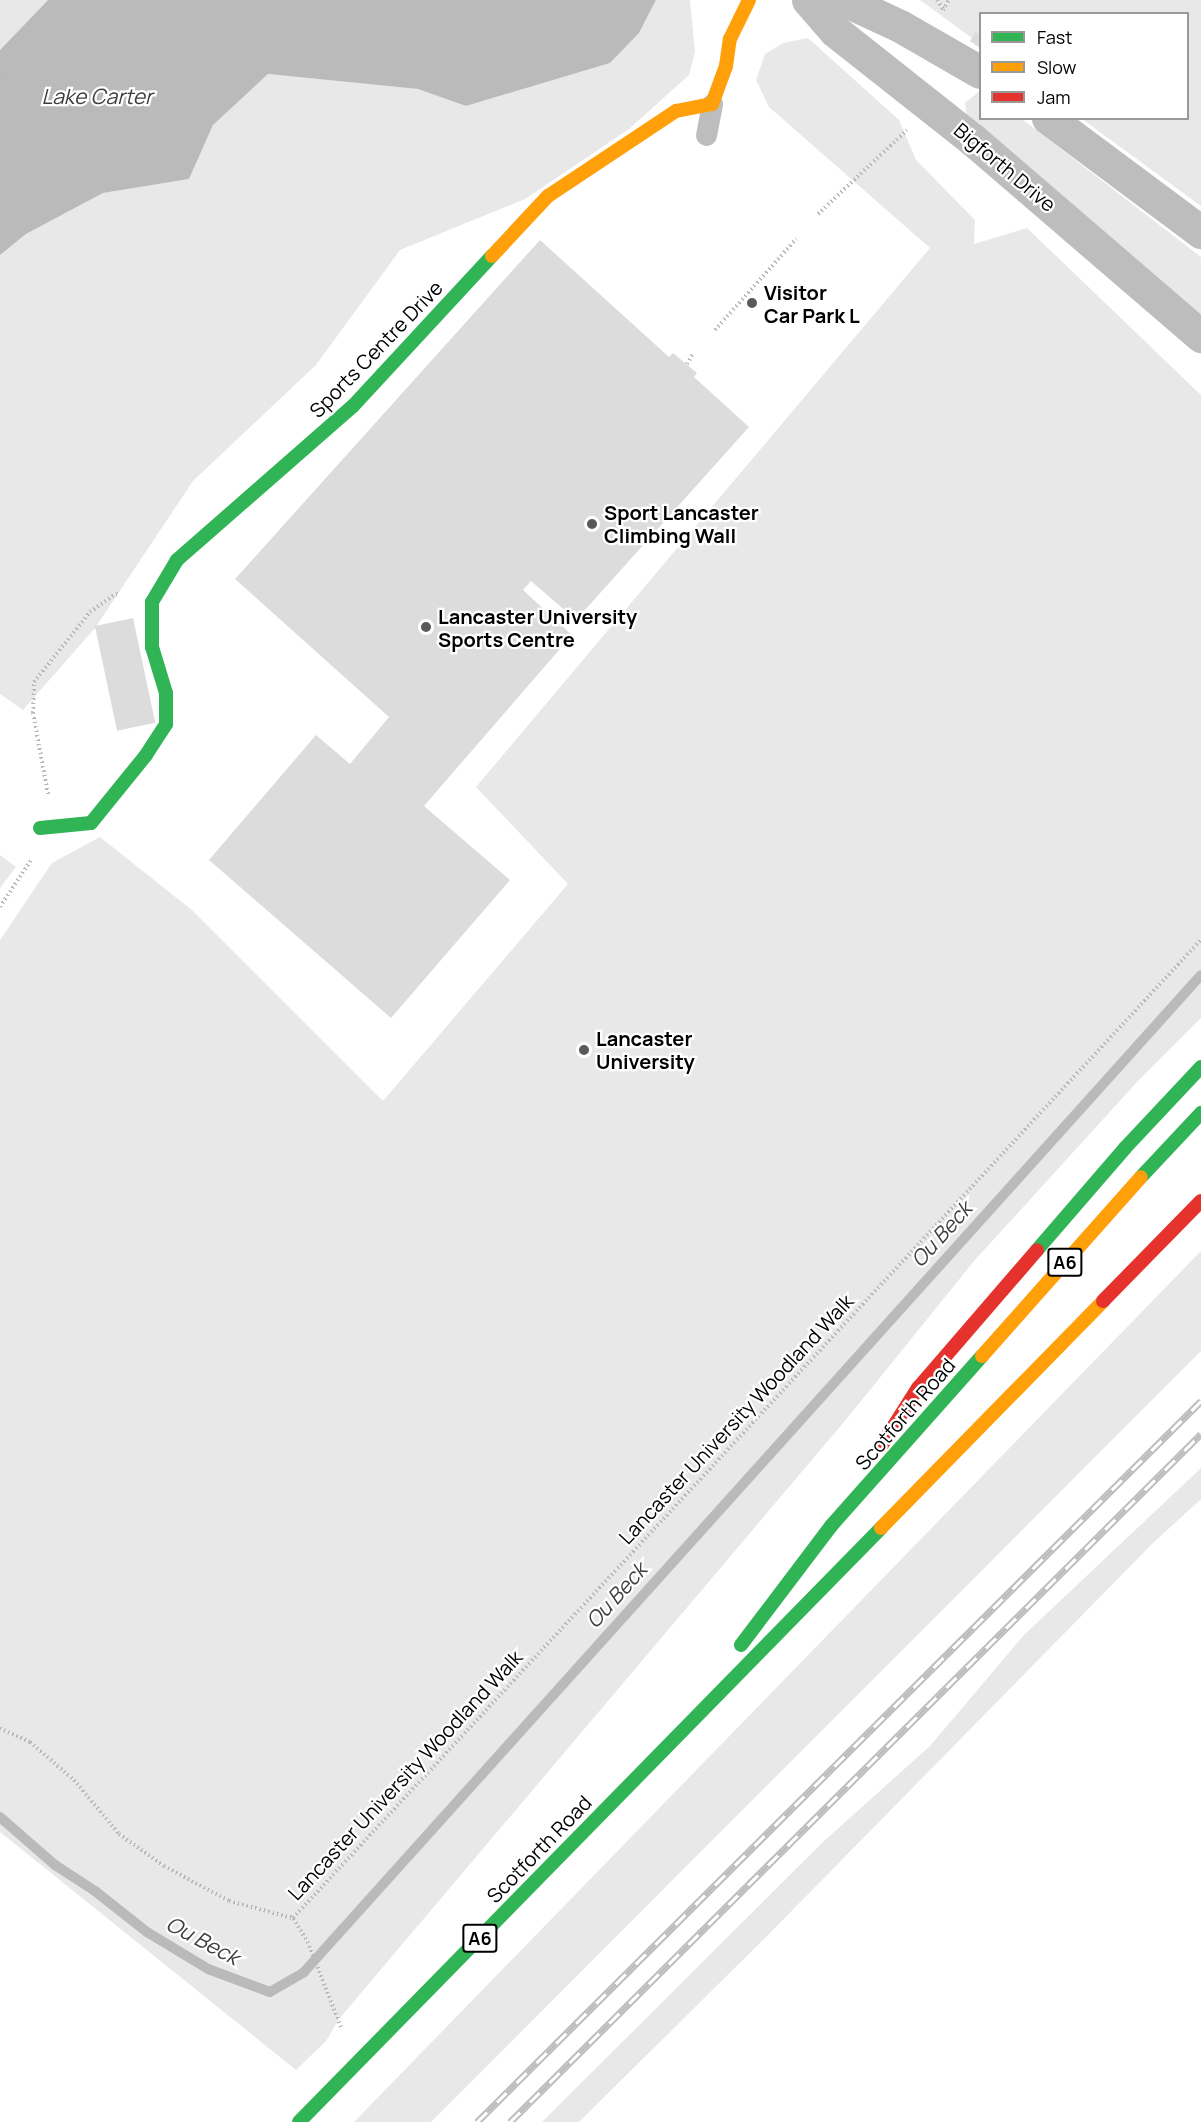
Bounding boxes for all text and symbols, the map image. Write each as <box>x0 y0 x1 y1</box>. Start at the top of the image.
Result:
legend <box>979 12 1189 120</box>
text: Fast <box>1037 25 1072 49</box>
text: Slow <box>1037 55 1076 79</box>
water label: Lake Carter <box>41 83 153 109</box>
text: Jam <box>1037 85 1071 109</box>
street label: Bigforth Drive <box>949 118 1061 216</box>
street label: Sports Centre Drive <box>305 276 447 422</box>
place label: Visitor Car Park L <box>764 280 860 327</box>
marker: Visitor Car Park L <box>745 296 759 310</box>
place label: Sport Lancaster Climbing Wall <box>604 500 759 547</box>
marker: Sport Lancaster Climbing Wall <box>585 517 599 531</box>
place label: Lancaster University Sports Centre <box>438 604 637 651</box>
marker: Lancaster University Sports Centre <box>419 620 433 634</box>
place label: Lancaster University <box>596 1026 695 1073</box>
marker: Lancaster University <box>577 1043 591 1057</box>
water label: Ou Beck <box>905 1196 977 1272</box>
road number: A6 <box>1047 1247 1083 1277</box>
street label: Lancaster University Woodland Walk <box>614 1289 858 1549</box>
street label: Scotforth Road <box>850 1353 960 1475</box>
water label: Ou Beck <box>580 1557 652 1633</box>
street label: Lancaster University Woodland Walk <box>283 1645 527 1905</box>
street label: Scotforth Road <box>482 1790 596 1908</box>
water label: Ou Beck <box>162 1910 244 1970</box>
road number: A6 <box>462 1923 498 1953</box>

